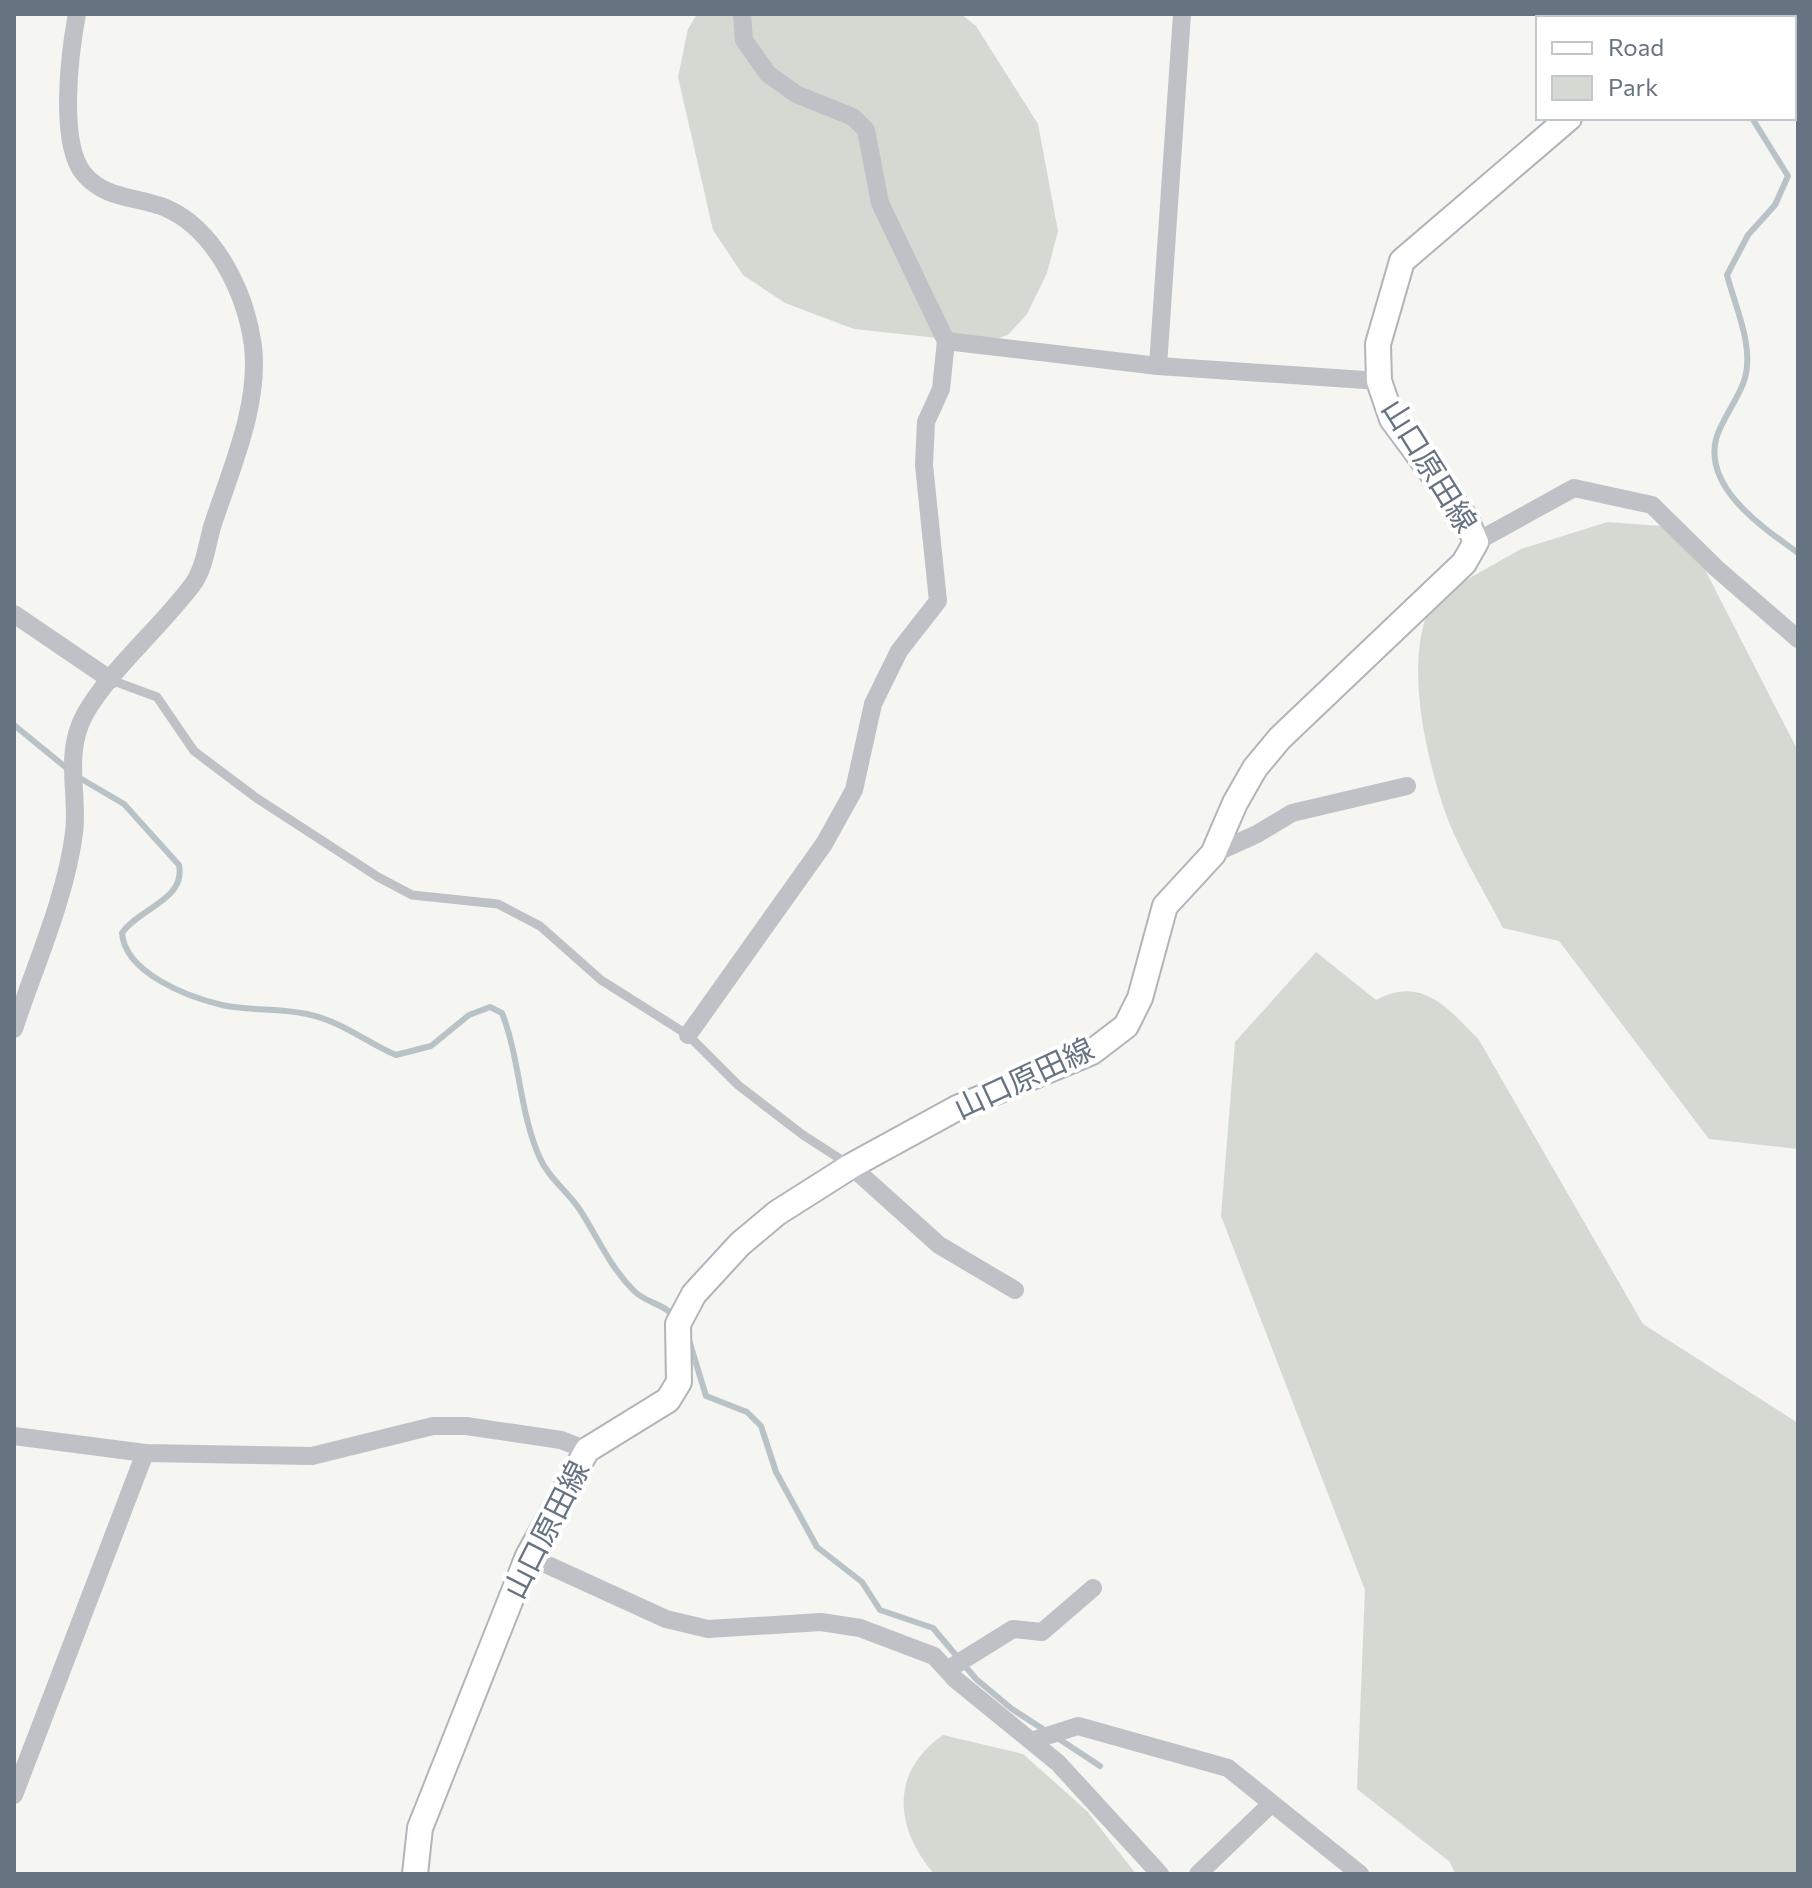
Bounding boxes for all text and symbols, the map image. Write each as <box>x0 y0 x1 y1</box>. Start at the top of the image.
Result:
legend <box>1536 16 1796 120</box>
text: Road <box>1608 32 1664 61</box>
text: Park <box>1608 72 1658 101</box>
street label: 山口原田線 <box>1376 391 1487 538</box>
street label: 山口原田線 <box>947 1028 1099 1125</box>
street label: 山口原田線 <box>494 1454 595 1604</box>

